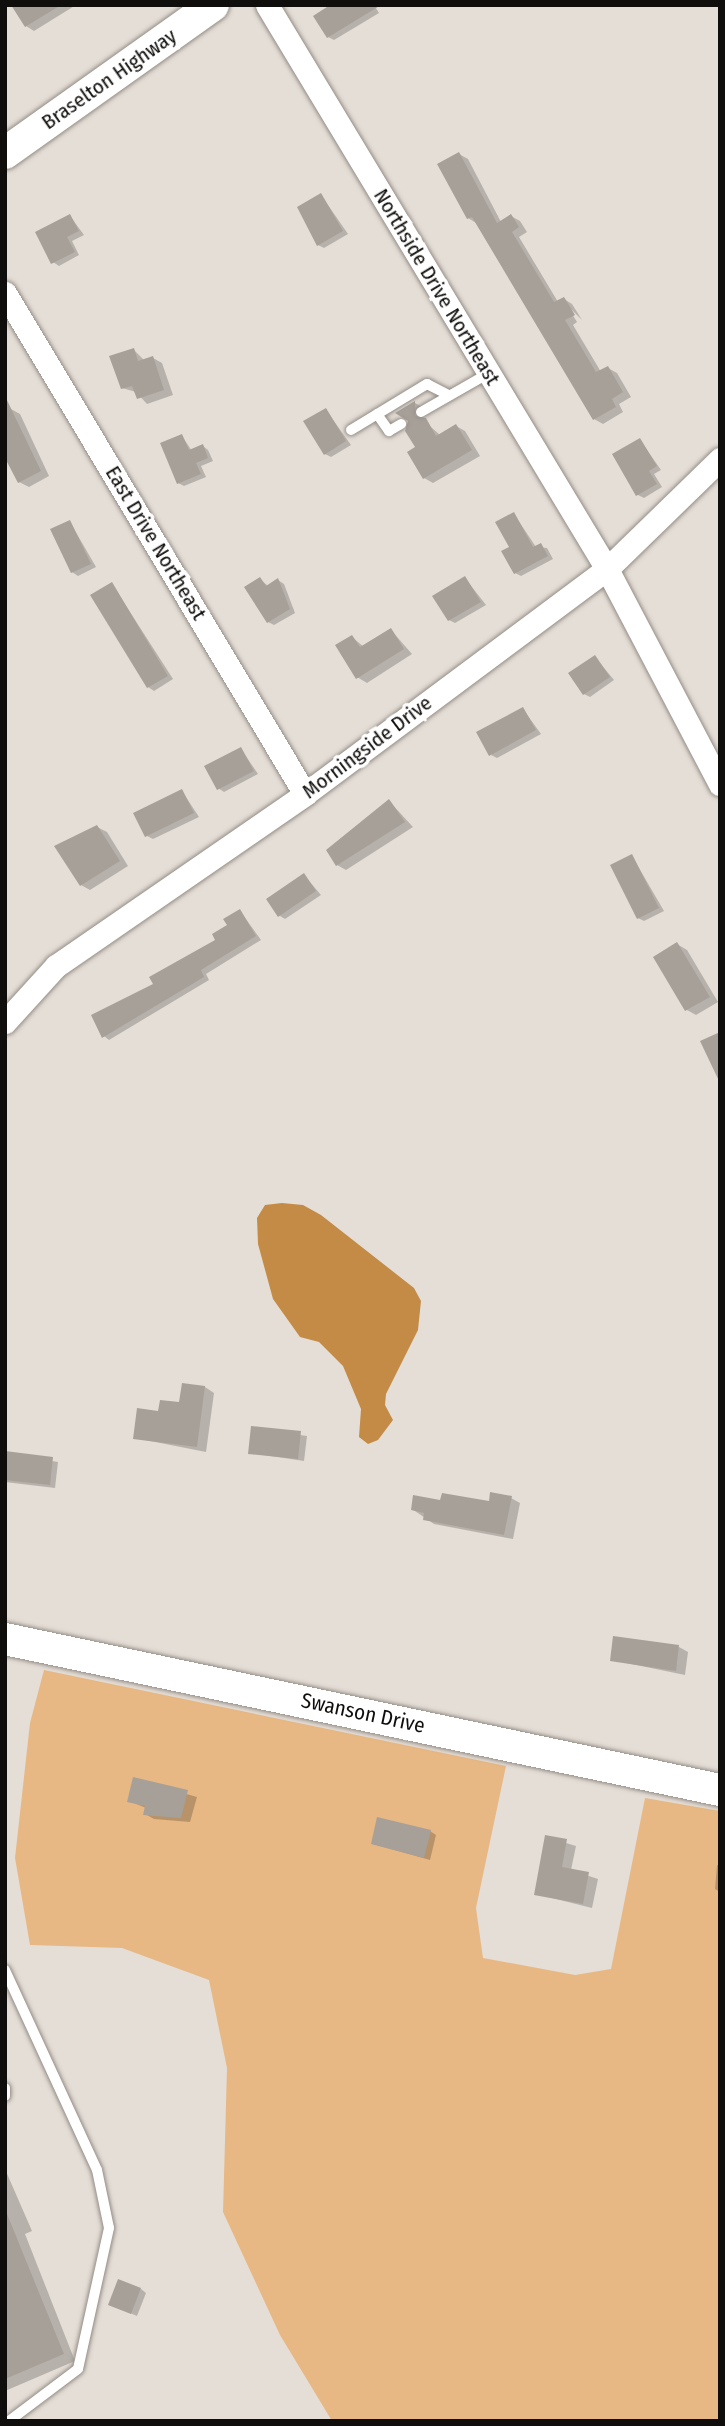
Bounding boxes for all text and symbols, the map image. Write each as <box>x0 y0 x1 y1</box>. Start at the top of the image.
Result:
street label: Braselton Highway <box>37 23 181 135</box>
street label: Northside Drive Northeast <box>368 184 506 390</box>
street label: East Drive Northeast <box>100 461 212 625</box>
street label: Morningside Drive <box>297 690 437 804</box>
street label: Swanson Drive <box>299 1688 427 1738</box>

